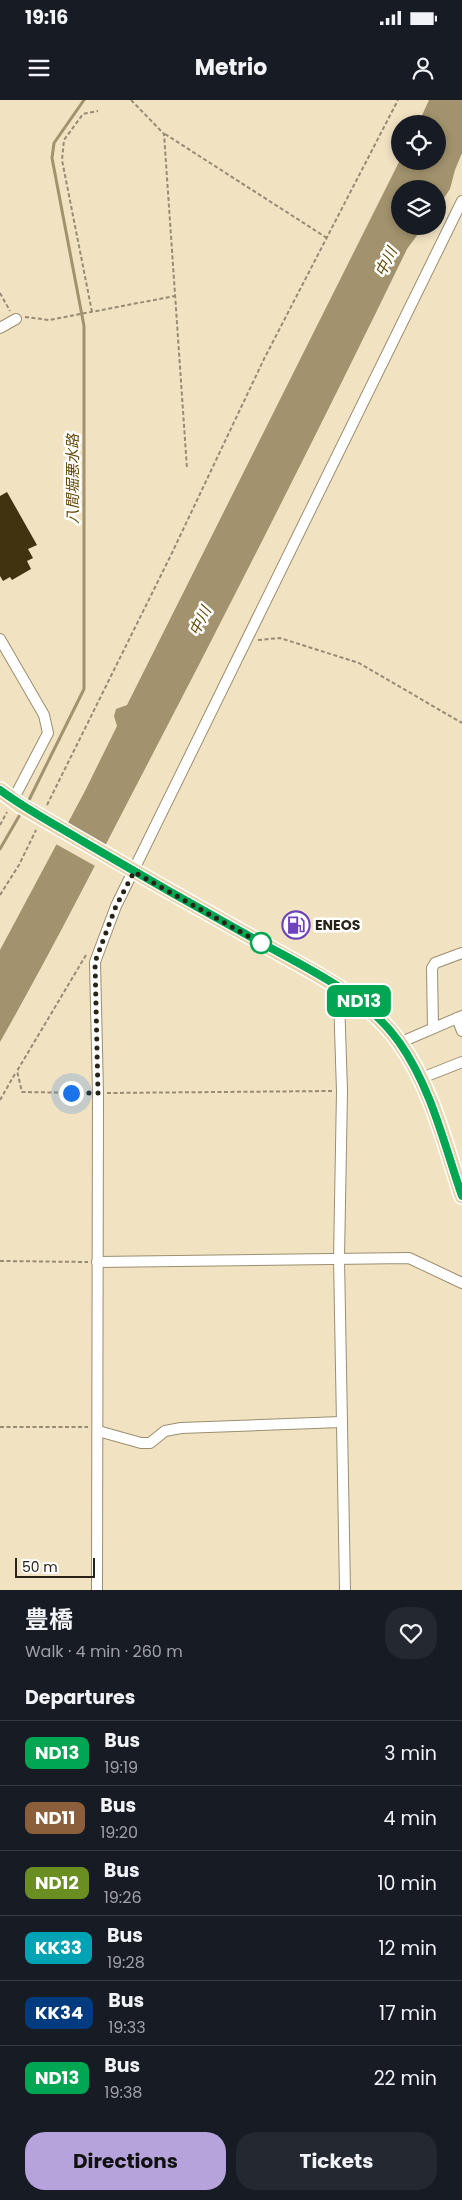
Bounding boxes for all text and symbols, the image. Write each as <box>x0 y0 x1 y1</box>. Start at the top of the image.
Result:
text: 19:16 <box>25 4 68 31</box>
text: Metrio <box>195 52 267 83</box>
icon: menu <box>25 54 53 82</box>
icon: person <box>409 54 437 82</box>
map controls <box>391 115 446 235</box>
button: locate <box>391 115 446 170</box>
button: layers <box>391 180 446 235</box>
water label: 中川 <box>369 242 403 280</box>
water label: 八間堀悪水路 <box>62 432 83 524</box>
water label: 中川 <box>183 601 217 639</box>
fuel station icon: ENEOS <box>281 910 311 940</box>
place label: ENEOS <box>315 915 361 935</box>
unlabelled marker <box>250 932 272 954</box>
line badge: ND13 <box>324 985 394 1017</box>
text: ND13 <box>337 988 381 1013</box>
your location <box>59 1081 84 1106</box>
scale bar <box>15 1555 95 1578</box>
text: 50 m <box>22 1557 58 1577</box>
text: 豊橋 <box>25 1603 73 1636</box>
button: heart <box>385 1607 437 1659</box>
text: Walk · 4 min · 260 m <box>25 1640 183 1663</box>
text: Departures <box>25 1684 135 1711</box>
text: Bus <box>104 1727 140 1754</box>
text: ND13 <box>35 1740 79 1765</box>
text: 3 min <box>384 1740 437 1767</box>
text: 19:19 <box>104 1756 138 1779</box>
text: Bus <box>100 1792 136 1819</box>
text: ND11 <box>35 1805 75 1830</box>
text: 4 min <box>384 1805 437 1832</box>
text: 19:20 <box>100 1821 138 1844</box>
text: Bus <box>104 1857 140 1884</box>
text: ND12 <box>35 1870 79 1895</box>
text: 10 min <box>378 1870 437 1897</box>
text: 19:26 <box>104 1886 142 1909</box>
text: Bus <box>107 1922 143 1949</box>
text: KK33 <box>35 1935 82 1960</box>
text: 12 min <box>379 1935 437 1962</box>
text: 19:28 <box>107 1951 145 1974</box>
text: Bus <box>108 1987 144 2014</box>
text: KK34 <box>35 2000 83 2025</box>
text: 17 min <box>379 2000 437 2027</box>
text: 19:33 <box>108 2016 146 2039</box>
text: Bus <box>104 2052 140 2079</box>
text: ND13 <box>35 2065 79 2090</box>
text: 22 min <box>374 2065 437 2092</box>
text: 19:38 <box>104 2081 142 2104</box>
button: Directions <box>25 2132 226 2190</box>
button: Tickets <box>236 2132 437 2190</box>

